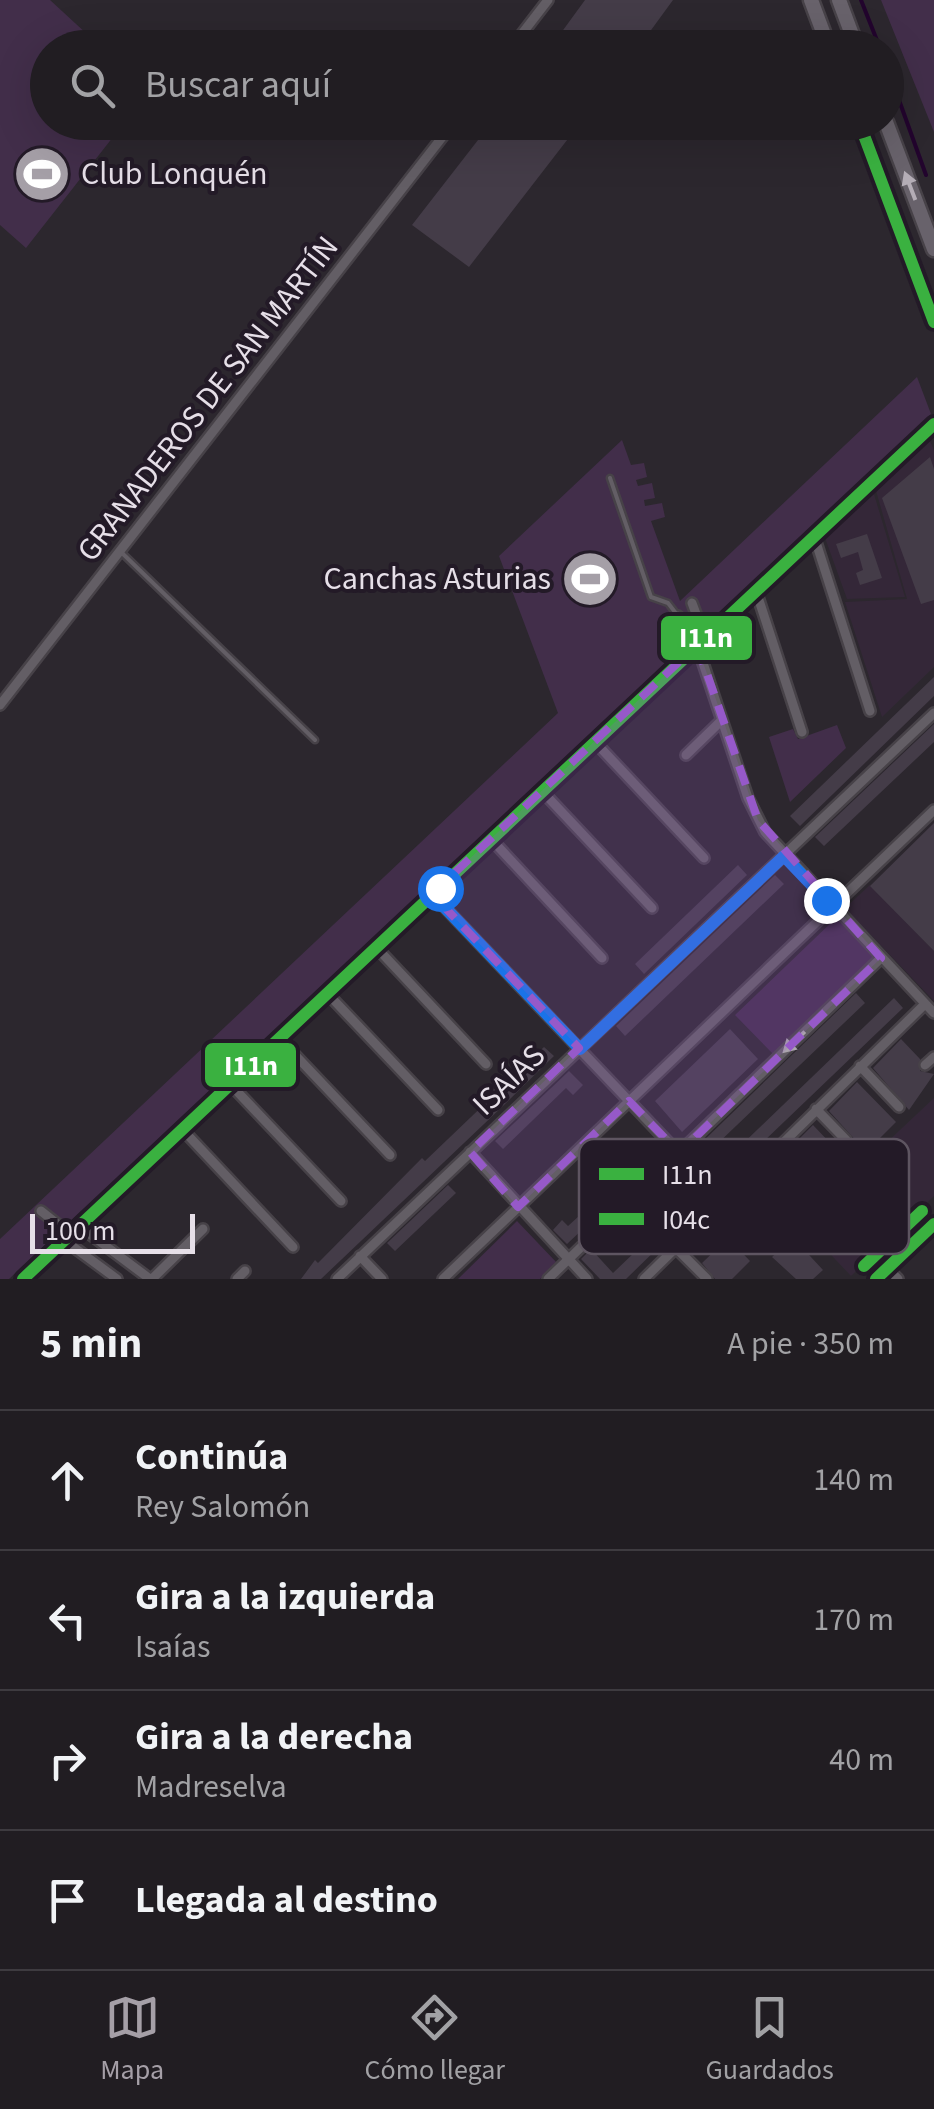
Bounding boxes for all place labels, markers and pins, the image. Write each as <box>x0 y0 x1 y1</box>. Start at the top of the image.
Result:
sports icon: Club Lonquén <box>12 144 72 204</box>
place label: Club Lonquén <box>81 151 268 197</box>
sports icon: Canchas Asturias <box>560 549 620 609</box>
place label: Canchas Asturias <box>324 556 551 602</box>

